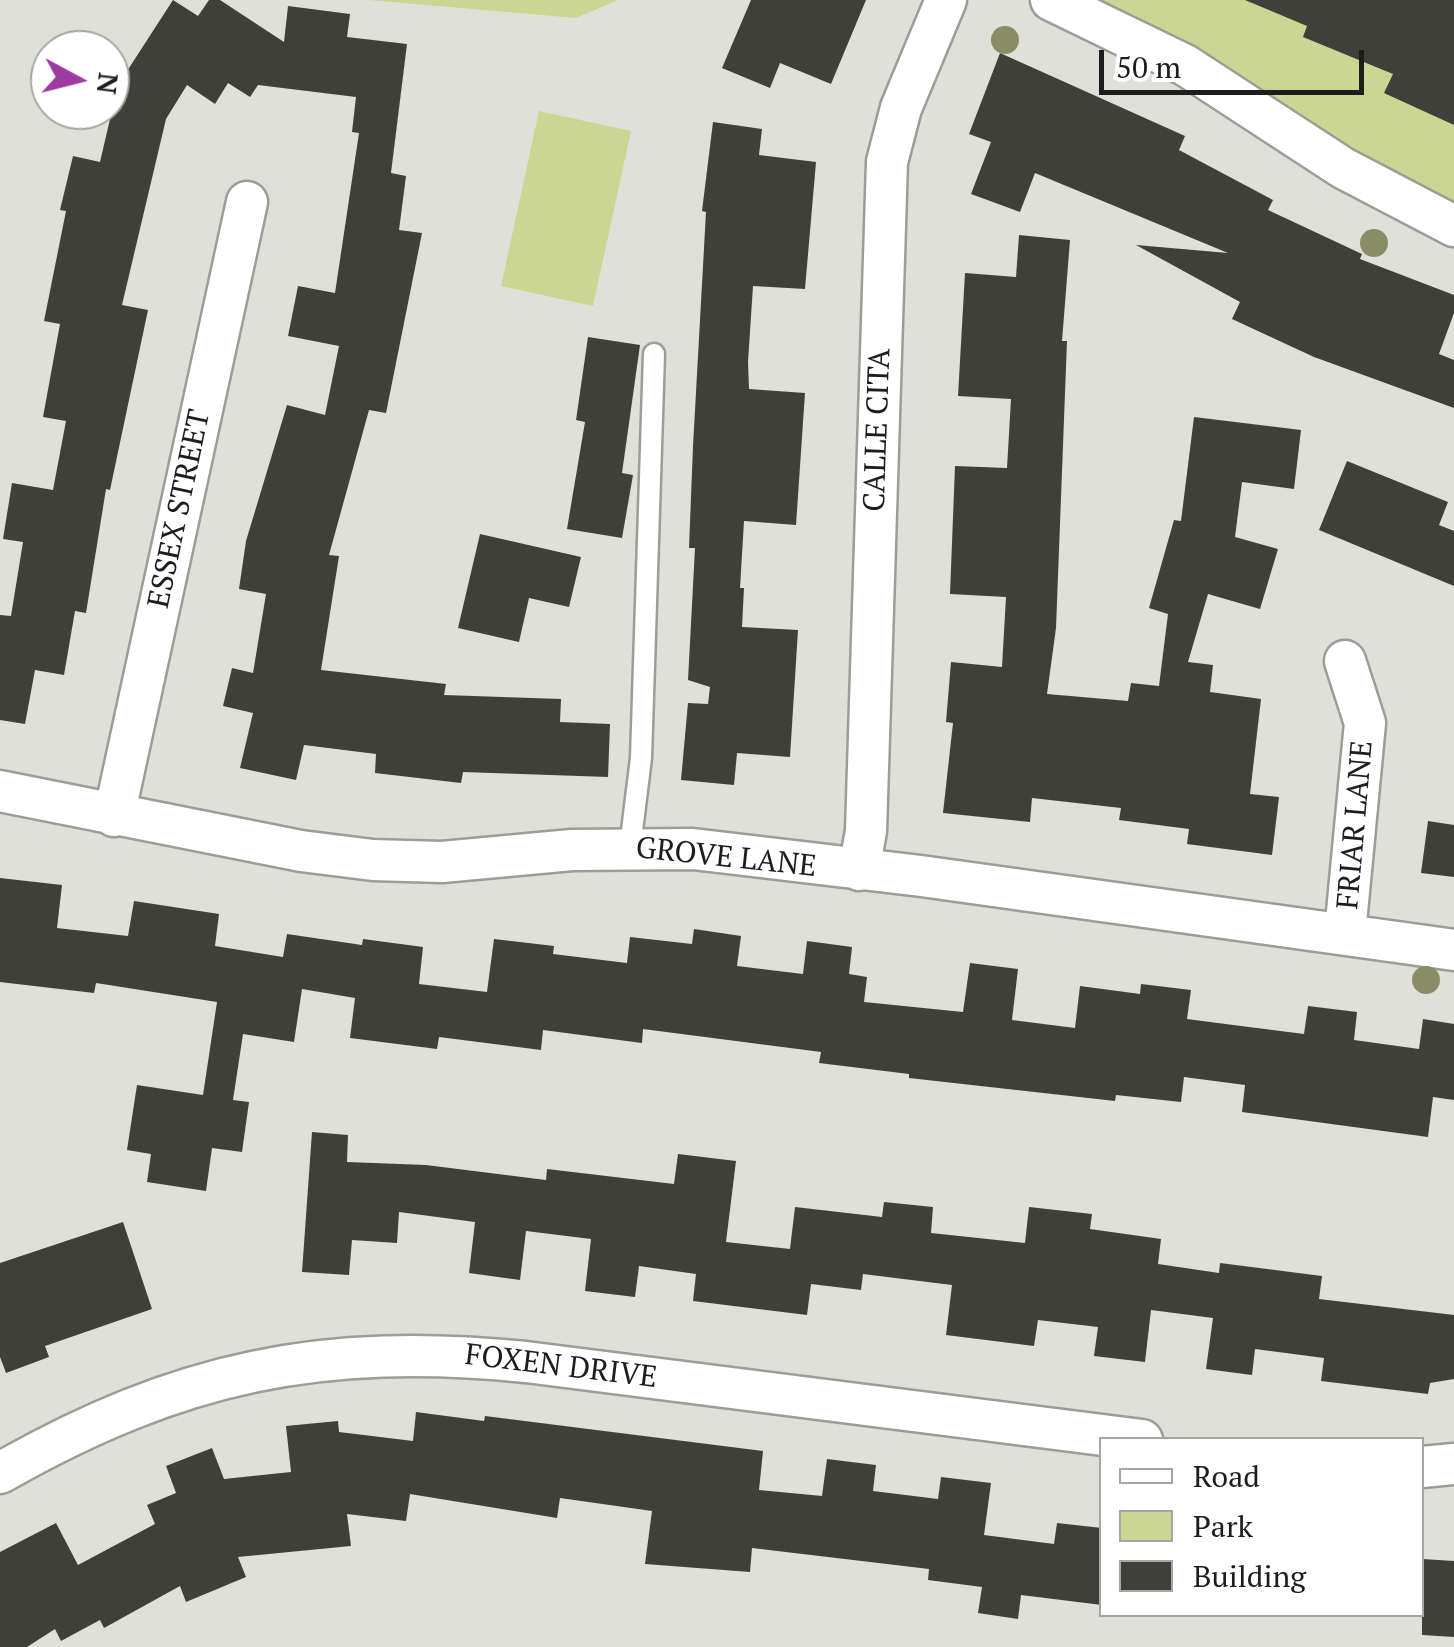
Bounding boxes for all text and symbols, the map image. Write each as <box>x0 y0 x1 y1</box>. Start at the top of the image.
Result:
north arrow <box>30 30 130 130</box>
scale bar <box>1104 30 1369 92</box>
text: 50 m <box>1116 47 1181 87</box>
text: N <box>89 71 128 96</box>
street label: CALLE CITA <box>857 348 899 512</box>
street label: ESSEX STREET <box>141 407 219 611</box>
street label: FRIAR LANE <box>1331 739 1381 911</box>
street label: GROVE LANE <box>634 831 818 885</box>
street label: FOXEN DRIVE <box>463 1337 659 1397</box>
legend <box>1099 1437 1424 1617</box>
text: Road <box>1193 1456 1260 1496</box>
text: Park <box>1193 1506 1253 1546</box>
text: Building <box>1193 1556 1306 1596</box>

